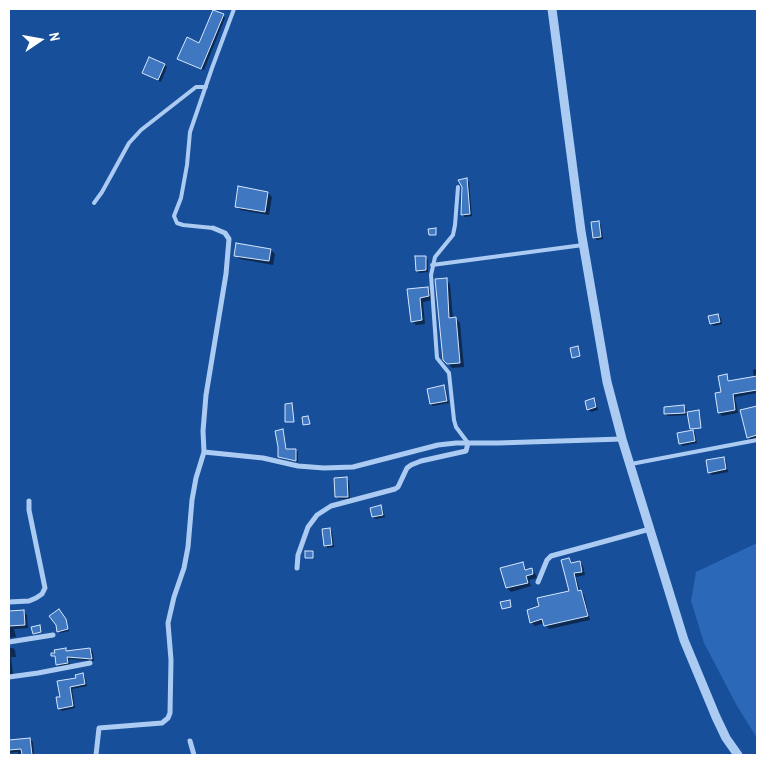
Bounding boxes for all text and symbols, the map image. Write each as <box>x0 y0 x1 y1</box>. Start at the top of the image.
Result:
north arrow <box>15 15 65 65</box>
text: N <box>45 31 64 43</box>

